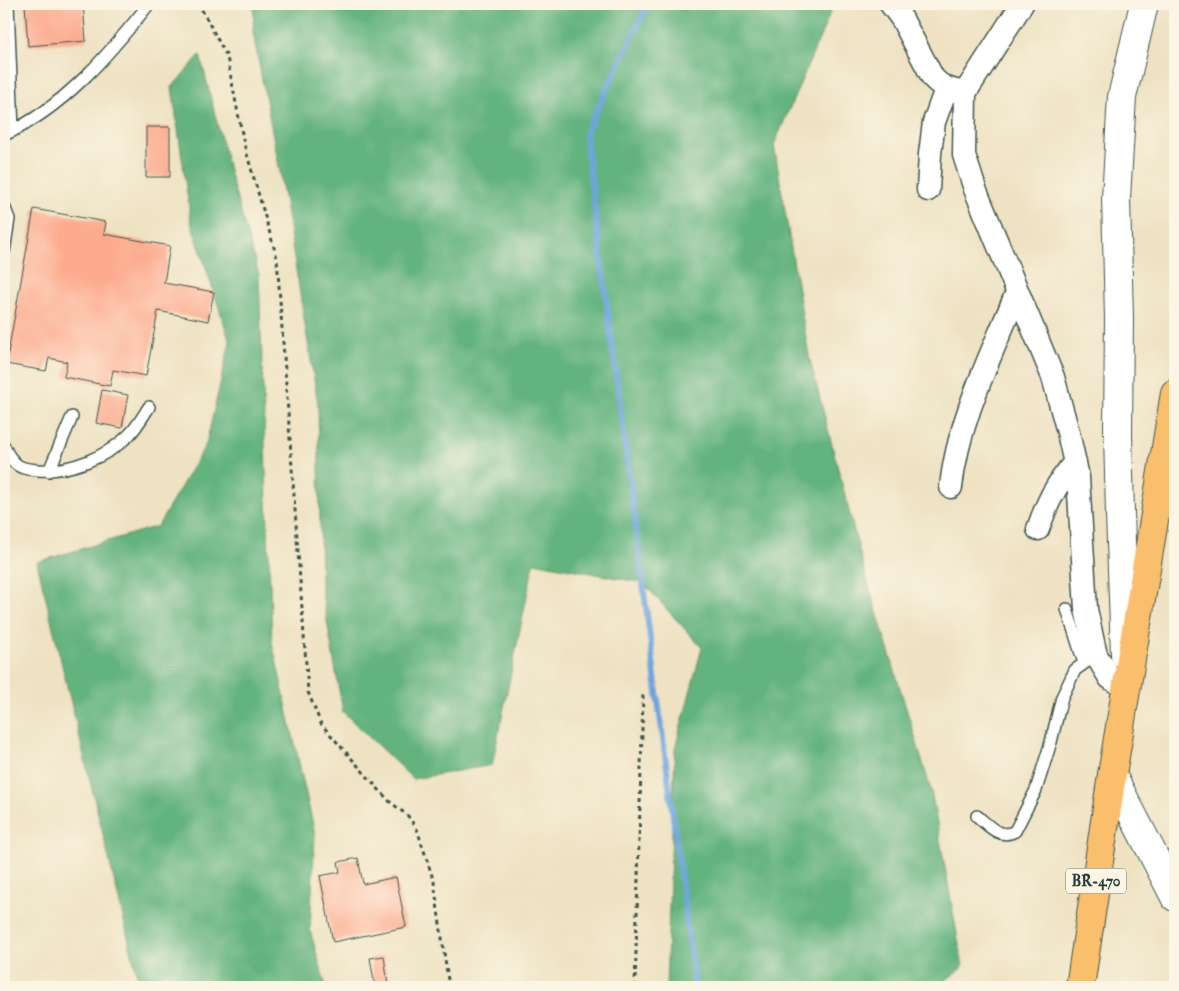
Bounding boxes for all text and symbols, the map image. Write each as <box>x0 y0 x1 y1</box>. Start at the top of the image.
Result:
road number: BR-470 <box>1066 868 1126 894</box>

